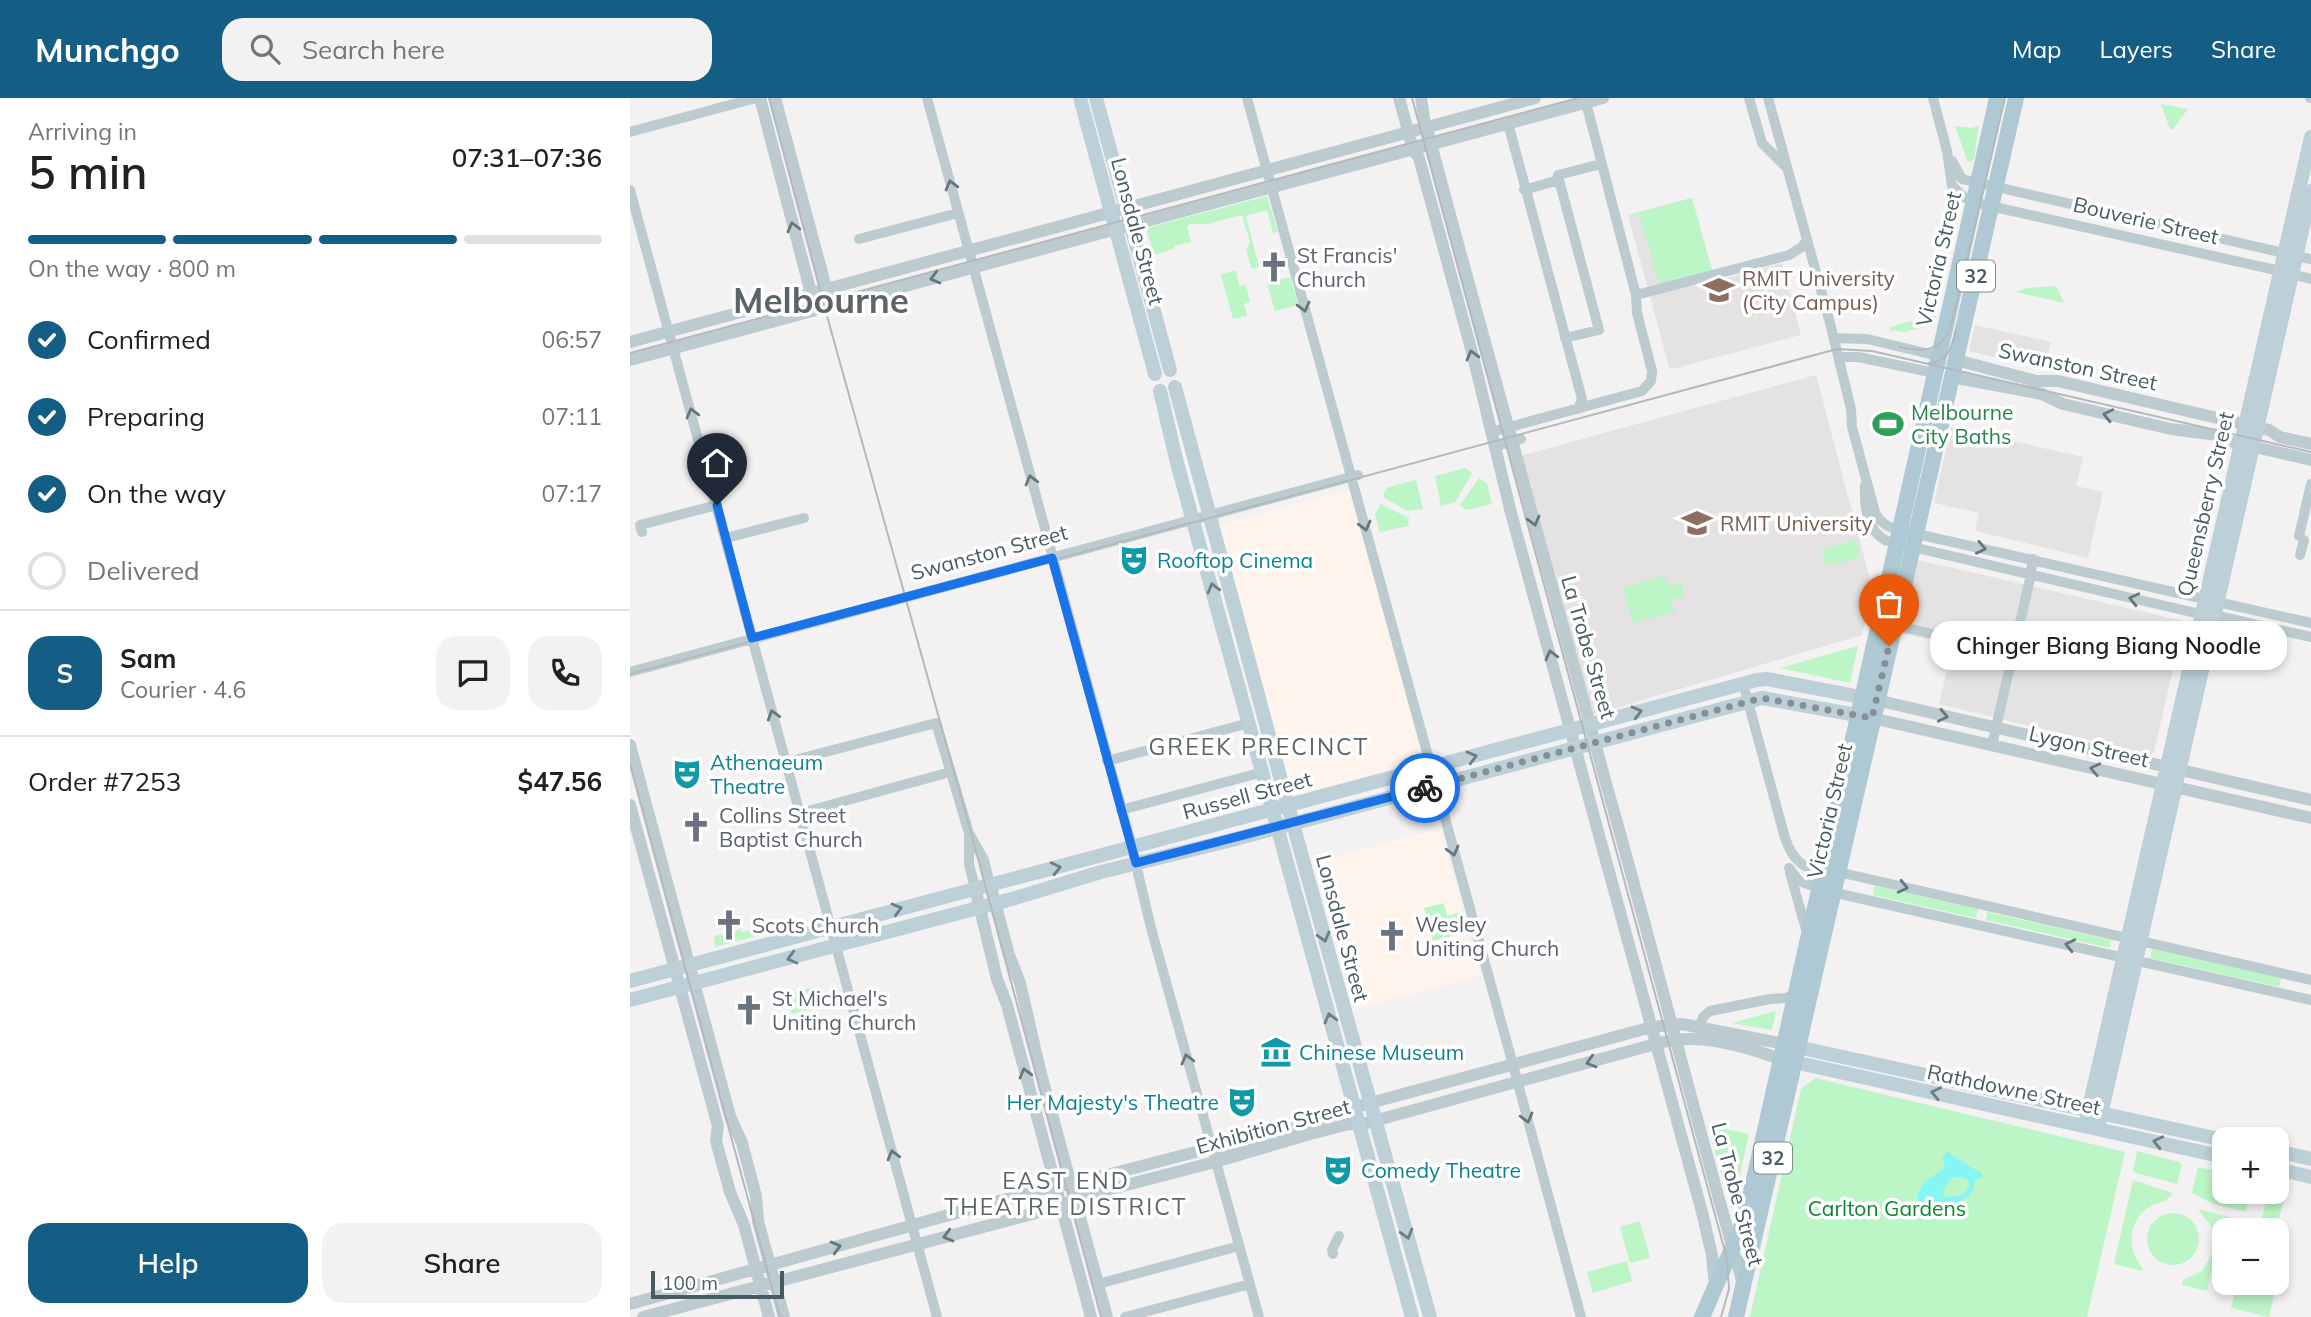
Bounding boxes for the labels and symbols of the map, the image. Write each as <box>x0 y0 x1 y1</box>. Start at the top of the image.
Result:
street label: Lonsdale Street <box>1106 155 1170 307</box>
one-way arrow <box>944 180 959 192</box>
street label: Victoria Street <box>1910 189 1966 329</box>
street label: Bouverie Street <box>2071 191 2221 249</box>
one-way arrow <box>787 221 801 233</box>
place label: St Francis' Church <box>1297 242 1397 292</box>
church icon: St Francis' Church <box>1257 250 1291 284</box>
road number: 32 <box>1957 260 1995 292</box>
place label: RMIT University (City Campus) <box>1742 265 1895 315</box>
one-way arrow <box>929 270 941 284</box>
school or university icon: RMIT University (City Campus) <box>1702 273 1736 307</box>
district label: Melbourne <box>733 278 909 322</box>
one-way arrow <box>1296 301 1310 313</box>
street label: Swanston Street <box>1996 337 2160 395</box>
one-way arrow <box>1466 349 1480 361</box>
place label: Melbourne City Baths <box>1911 399 2014 449</box>
one-way arrow <box>685 407 700 419</box>
sports icon: Melbourne City Baths <box>1871 407 1905 441</box>
one-way arrow <box>2102 408 2114 423</box>
street label: Queensberry Street <box>2171 409 2239 599</box>
pin <box>687 433 747 505</box>
one-way arrow <box>1024 474 1039 486</box>
school or university icon: RMIT University <box>1680 506 1714 540</box>
place label: RMIT University <box>1720 510 1873 536</box>
one-way arrow <box>1526 515 1540 527</box>
street label: Swanston Street <box>908 519 1070 585</box>
one-way arrow <box>1357 520 1371 532</box>
one-way arrow <box>1975 539 1987 554</box>
theatre icon: Rooftop Cinema <box>1117 543 1151 577</box>
place label: Rooftop Cinema <box>1157 547 1313 573</box>
street label: La Trobe Street <box>1556 572 1622 722</box>
pin <box>1859 574 1919 646</box>
one-way arrow <box>1207 582 1221 594</box>
one-way arrow <box>2128 593 2140 607</box>
callout: Chinger Biang Biang Noodle <box>1931 622 2288 670</box>
one-way arrow <box>1544 649 1559 661</box>
one-way arrow <box>1631 706 1643 721</box>
one-way arrow <box>1937 708 1949 722</box>
one-way arrow <box>767 709 782 721</box>
street label: Lygon Street <box>2027 720 2151 772</box>
district label: GREEK PRECINCT <box>1149 732 1369 761</box>
street label: Victoria Street <box>1801 741 1857 881</box>
place label: Athenaeum Theatre <box>710 749 823 799</box>
one-way arrow <box>1466 751 1478 765</box>
courier <box>1390 753 1460 823</box>
theatre icon: Athenaeum Theatre <box>670 757 704 791</box>
one-way arrow <box>2089 763 2101 777</box>
street label: Russell Street <box>1180 765 1314 825</box>
place label: Collins Street Baptist Church <box>719 802 863 852</box>
church icon: Collins Street Baptist Church <box>679 810 713 844</box>
one-way arrow <box>1445 845 1460 857</box>
street label: Lonsdale Street <box>1311 852 1375 1004</box>
one-way arrow <box>1050 861 1062 876</box>
one-way arrow <box>1897 879 1909 894</box>
one-way arrow <box>891 903 903 917</box>
church icon: Scots Church <box>712 908 746 942</box>
place label: Wesley Uniting Church <box>1415 911 1559 961</box>
place label: Scots Church <box>752 912 879 938</box>
church icon: Wesley Uniting Church <box>1375 919 1409 953</box>
one-way arrow <box>1316 930 1330 942</box>
one-way arrow <box>2064 939 2076 953</box>
one-way arrow <box>786 950 798 964</box>
place label: St Michael's Uniting Church <box>772 985 916 1035</box>
church icon: St Michael's Uniting Church <box>732 993 766 1027</box>
one-way arrow <box>1324 1012 1338 1024</box>
museum icon: Chinese Museum <box>1259 1035 1293 1069</box>
place label: Chinese Museum <box>1299 1039 1464 1065</box>
one-way arrow <box>1181 1054 1195 1066</box>
one-way arrow <box>1585 1054 1597 1068</box>
street label: Rathdowne Street <box>1925 1058 2103 1120</box>
one-way arrow <box>1019 1067 1033 1079</box>
theatre icon: Her Majesty's Theatre <box>1225 1085 1259 1119</box>
one-way arrow <box>1930 1087 1942 1101</box>
place label: Her Majesty's Theatre <box>1007 1089 1219 1115</box>
street label: Exhibition Street <box>1193 1093 1353 1159</box>
one-way arrow <box>1519 1111 1533 1123</box>
street label: La Trobe Street <box>1706 1119 1770 1269</box>
one-way arrow <box>2152 1136 2164 1150</box>
road number: 32 <box>1754 1142 1792 1174</box>
one-way arrow <box>887 1150 901 1162</box>
theatre icon: Comedy Theatre <box>1321 1153 1355 1187</box>
place label: Comedy Theatre <box>1361 1157 1521 1183</box>
district label: EAST END THEATRE DISTRICT <box>944 1166 1188 1221</box>
park label: Carlton Gardens <box>1808 1195 1966 1221</box>
one-way arrow <box>1398 1227 1413 1239</box>
one-way arrow <box>942 1228 954 1243</box>
one-way arrow <box>830 1241 842 1256</box>
scale bar <box>651 1268 784 1300</box>

